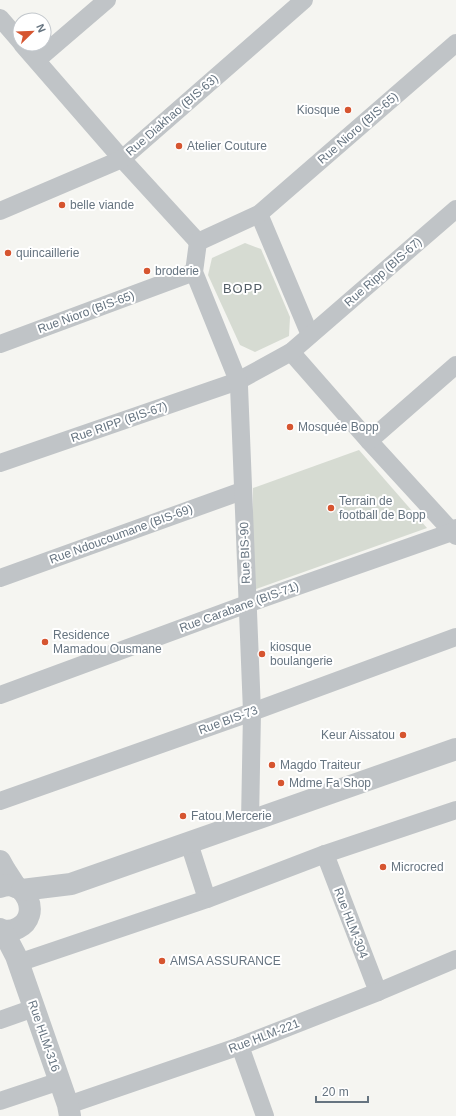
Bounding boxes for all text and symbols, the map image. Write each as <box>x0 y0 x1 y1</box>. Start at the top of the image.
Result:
north arrow <box>12 12 52 52</box>
text: N <box>34 22 48 34</box>
street label: Rue Diakhao (BIS-63) <box>123 71 221 159</box>
street label: Rue Nioro (BIS-65) <box>315 89 401 167</box>
place label: Kiosque <box>297 103 340 117</box>
marker: Kiosque <box>343 105 353 115</box>
place label: Atelier Couture <box>187 139 267 153</box>
marker: Atelier Couture <box>174 141 184 151</box>
place label: belle viande <box>70 198 134 212</box>
marker: belle viande <box>57 200 67 210</box>
street label: Rue Ripp (BIS-67) <box>341 235 425 309</box>
place label: quincaillerie <box>16 246 80 260</box>
marker: quincaillerie <box>3 248 13 258</box>
place label: broderie <box>155 264 199 278</box>
marker: broderie <box>142 266 152 276</box>
district label: BOPP <box>223 281 263 296</box>
street label: Rue Nioro (BIS-65) <box>36 288 136 336</box>
street label: Rue RIPP (BIS-67) <box>69 399 169 445</box>
place label: Mosquée Bopp <box>298 420 379 434</box>
marker: Mosquée Bopp <box>285 422 295 432</box>
place label: Terrain de football de Bopp <box>339 494 426 522</box>
street label: Rue Ndoucoumane (BIS-69) <box>47 502 195 566</box>
marker: Terrain de football de Bopp <box>326 503 336 513</box>
street label: Rue BIS-90 <box>237 521 253 584</box>
street label: Rue Carabane (BIS-71) <box>177 579 301 635</box>
place label: Residence Mamadou Ousmane <box>53 628 162 656</box>
marker: Residence Mamadou Ousmane <box>40 637 50 647</box>
place label: kiosque boulangerie <box>270 640 333 668</box>
marker: kiosque boulangerie <box>257 649 267 659</box>
street label: Rue BIS-73 <box>196 703 260 737</box>
place label: Keur Aissatou <box>321 728 395 742</box>
marker: Keur Aissatou <box>398 730 408 740</box>
place label: Magdo Traiteur <box>280 758 361 772</box>
marker: Magdo Traiteur <box>267 760 277 770</box>
place label: Mdme Fa Shop <box>289 776 371 790</box>
marker: Mdme Fa Shop <box>276 778 286 788</box>
place label: Fatou Mercerie <box>191 809 272 823</box>
marker: Fatou Mercerie <box>178 811 188 821</box>
place label: Microcred <box>391 860 444 874</box>
marker: Microcred <box>378 862 388 872</box>
street label: Rue HLM-304 <box>331 886 371 961</box>
place label: AMSA ASSURANCE <box>170 954 281 968</box>
marker: AMSA ASSURANCE <box>157 956 167 966</box>
street label: Rue HLM-316 <box>25 998 63 1074</box>
street label: Rue HLM-221 <box>227 1016 302 1056</box>
scale bar <box>316 1078 368 1104</box>
text: 20 m <box>322 1085 349 1099</box>

